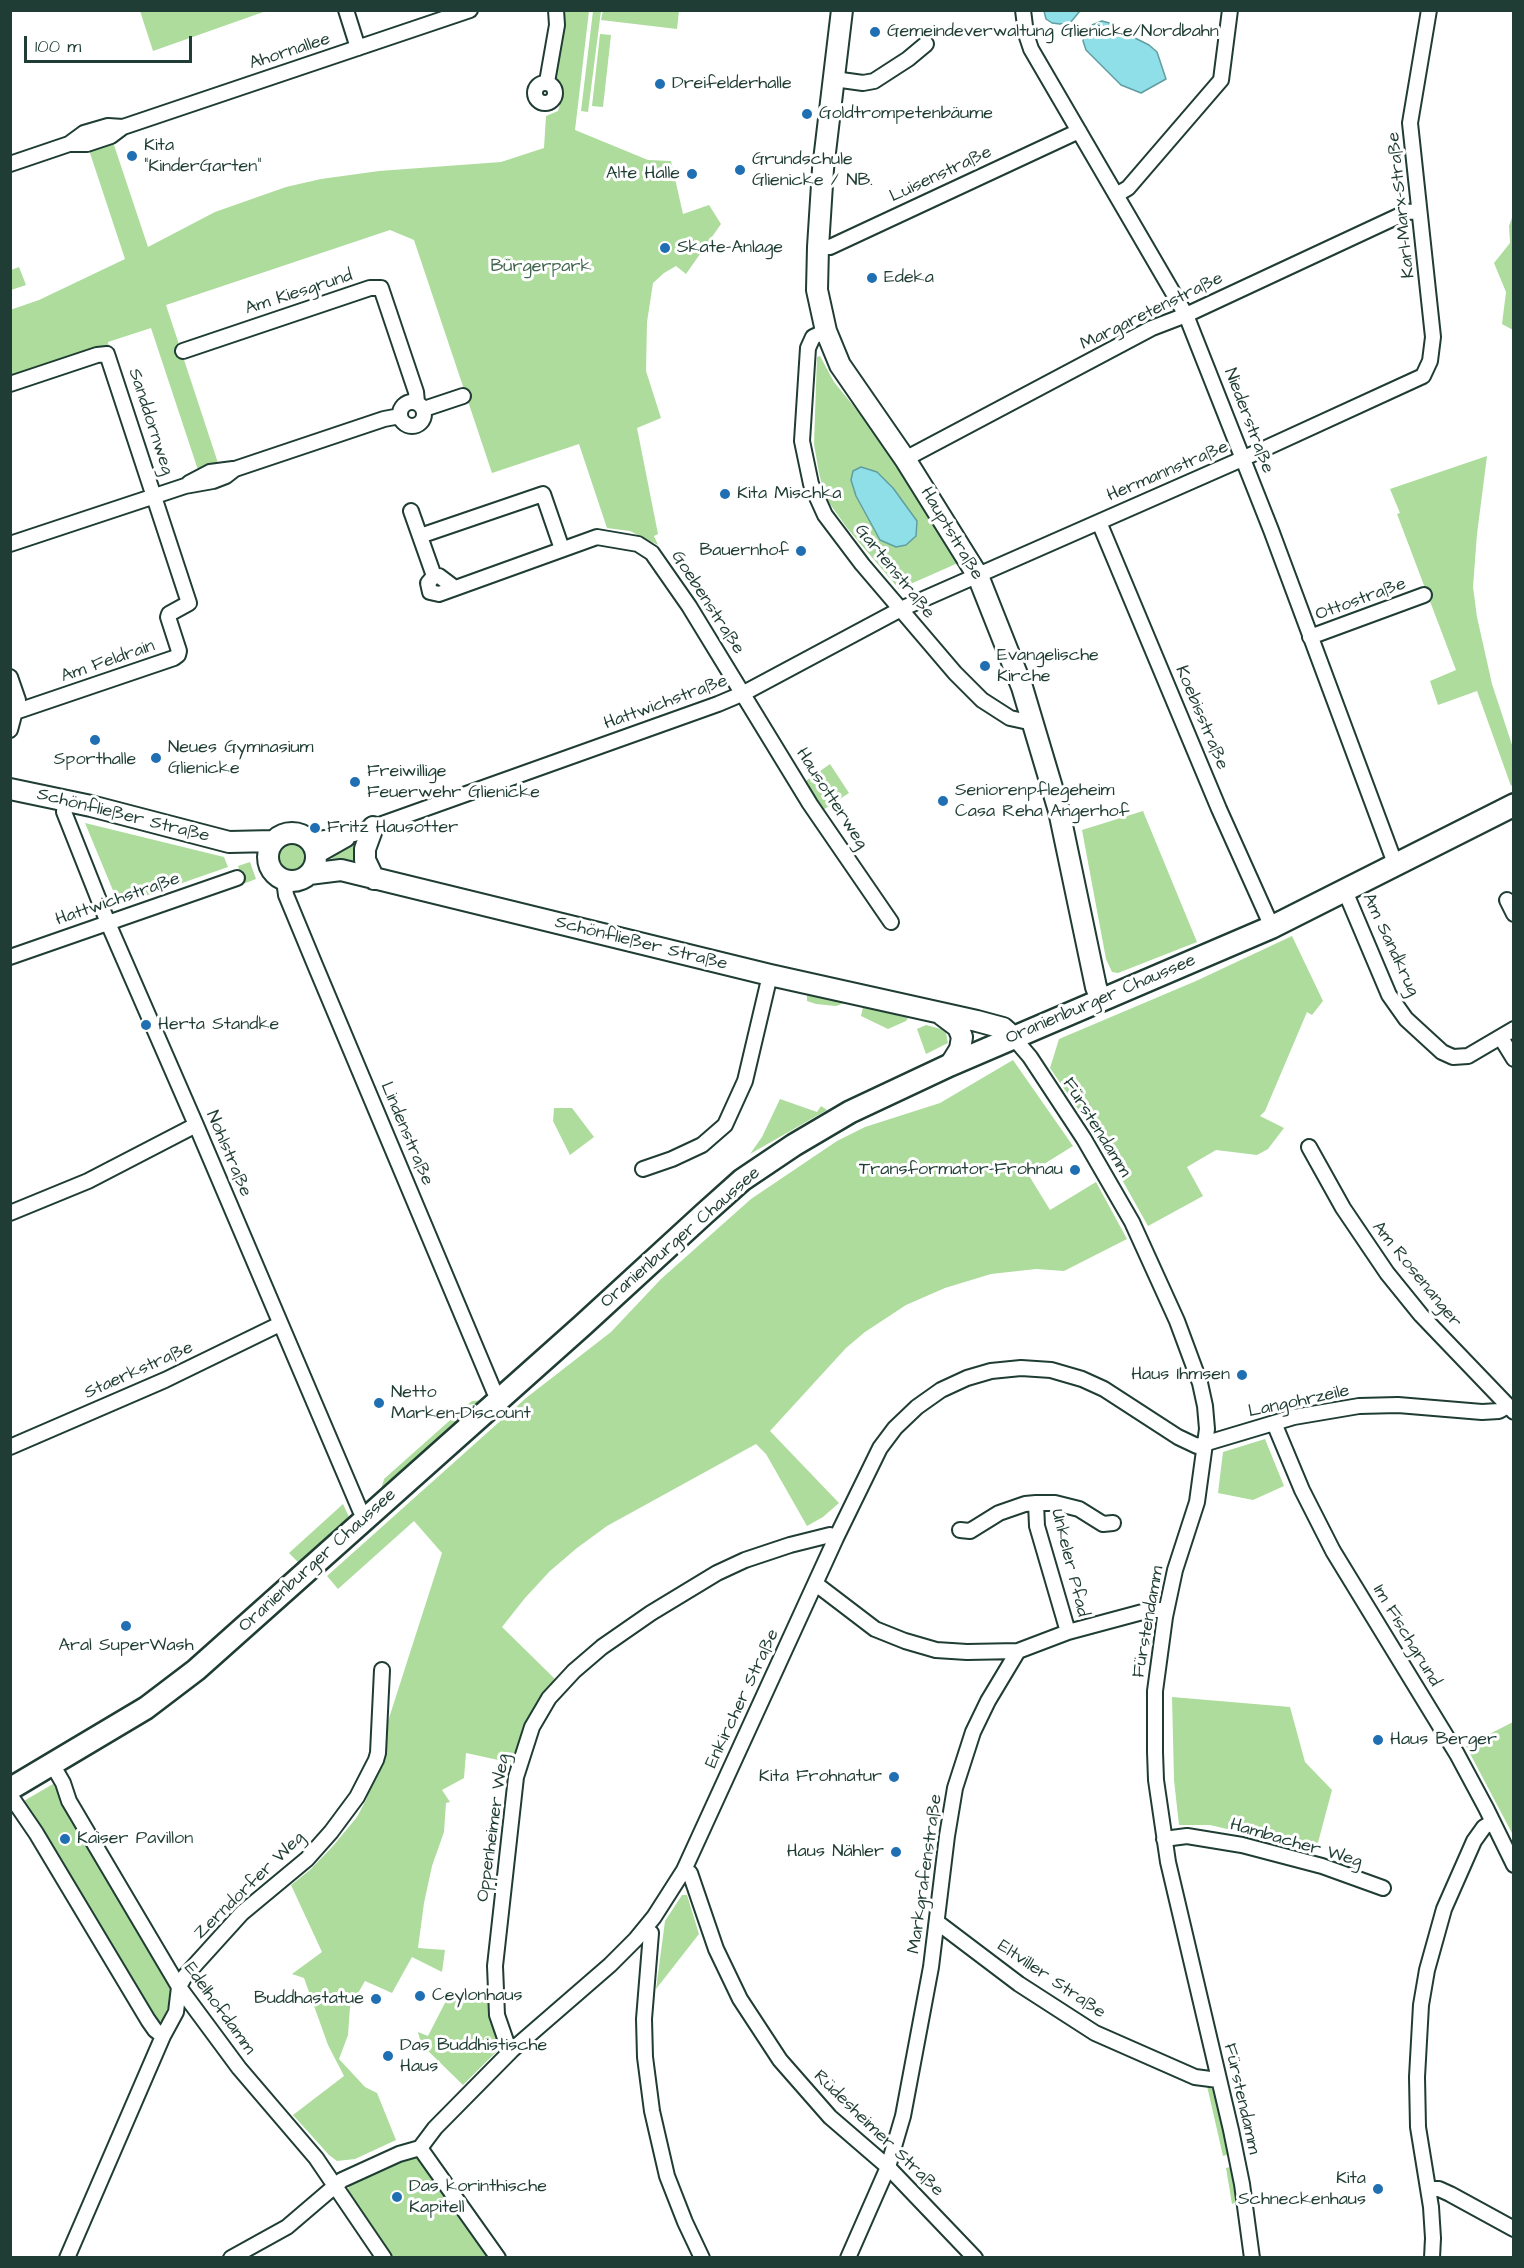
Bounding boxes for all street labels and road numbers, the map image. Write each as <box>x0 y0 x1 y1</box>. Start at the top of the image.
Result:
street label: Ahornallee <box>247 29 333 75</box>
street label: Karl-Marx-Straße <box>1384 131 1420 279</box>
street label: Luisenstraße <box>887 142 995 208</box>
street label: Am Kiesgrund <box>243 265 355 321</box>
street label: Margaretenstraße <box>1077 268 1227 356</box>
street label: Sanddornweg <box>123 366 177 478</box>
street label: Niederstraße <box>1218 366 1278 476</box>
street label: Hermannstraße <box>1104 437 1232 507</box>
street label: Hauptstraße <box>915 484 987 584</box>
street label: Gartenstraße <box>849 520 939 624</box>
street label: Goebenstraße <box>666 547 748 659</box>
street label: Ottostraße <box>1313 574 1409 626</box>
street label: Am Feldrain <box>58 636 158 688</box>
street label: Koebisstraße <box>1169 663 1233 773</box>
street label: Hattwichstraße <box>601 671 731 735</box>
street label: Hausotterweg <box>790 744 872 854</box>
street label: Schönfließer Straße <box>34 784 212 848</box>
street label: Hattwichstraße <box>53 869 183 931</box>
street label: Am Sandkrug <box>1357 890 1423 1000</box>
street label: Schönfließer Straße <box>552 912 730 976</box>
street label: Oranienburger Chaussee <box>1003 950 1199 1050</box>
street label: Fürstendamm <box>1057 1074 1135 1182</box>
street label: Lindenstraße <box>375 1079 437 1189</box>
street label: Nohlstraße <box>200 1108 256 1200</box>
street label: Oranienburger Chaussee <box>597 1163 765 1313</box>
street label: Am Rosenanger <box>1367 1217 1465 1333</box>
street label: Staerkstraße <box>81 1337 197 1405</box>
street label: Langohrzeile <box>1246 1381 1352 1423</box>
street label: Oranienburger Chaussee <box>235 1485 401 1637</box>
street label: Unkeler Pfad <box>1045 1507 1093 1619</box>
street label: Fürstendamm <box>1129 1564 1169 1680</box>
street label: Im Fischgrund <box>1367 1581 1445 1691</box>
street label: Enkircher Straße <box>701 1626 785 1772</box>
street label: Oppenheimer Weg <box>473 1753 515 1903</box>
street label: Markgrafenstraße <box>904 1793 948 1955</box>
street label: Hambacher Weg <box>1227 1815 1365 1873</box>
street label: Zerndorfer Weg <box>190 1828 310 1944</box>
street label: Eltviller Straße <box>993 1936 1109 2024</box>
street label: Edelhofdamm <box>178 1959 260 2059</box>
street label: Fürstendamm <box>1218 2042 1264 2156</box>
street label: Rüdesheimer Straße <box>808 2066 948 2202</box>

